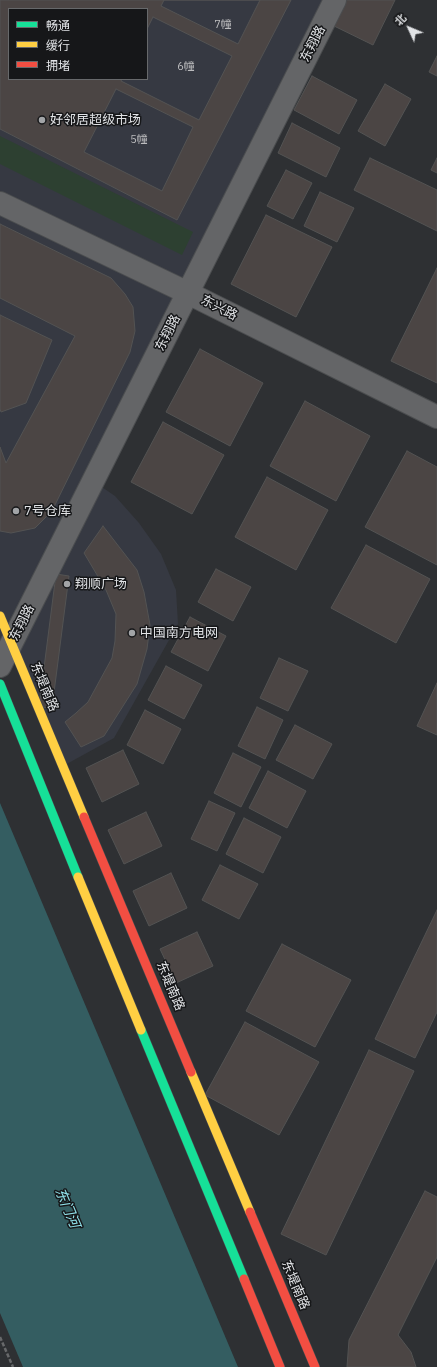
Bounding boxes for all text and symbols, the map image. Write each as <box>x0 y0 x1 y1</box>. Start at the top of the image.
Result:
legend <box>8 8 148 80</box>
north arrow <box>389 8 429 48</box>
text: 北 <box>392 11 409 28</box>
text: 畅通 <box>46 18 70 33</box>
house number: 7幢 <box>214 18 232 32</box>
street label: 东翔路 <box>297 23 329 65</box>
text: 缓行 <box>46 38 70 53</box>
text: 拥堵 <box>46 58 70 73</box>
house number: 6幢 <box>177 60 195 74</box>
place label: 好邻居超级市场 <box>50 112 141 128</box>
marker: 好邻居超级市场 <box>37 115 47 125</box>
house number: 5幢 <box>130 133 148 147</box>
street label: 东兴路 <box>198 292 240 324</box>
street label: 东翔路 <box>152 312 184 354</box>
place label: 7号仓库 <box>24 503 71 519</box>
marker: 7号仓库 <box>11 506 21 516</box>
place label: 翔顺广场 <box>75 576 127 592</box>
marker: 翔顺广场 <box>62 579 72 589</box>
street label: 东翔路 <box>6 602 38 644</box>
place label: 中国南方电网 <box>140 625 218 641</box>
marker: 中国南方电网 <box>127 628 137 638</box>
street label: 东堤南路 <box>27 660 61 714</box>
street label: 东堤南路 <box>153 959 187 1013</box>
water label: 东门河 <box>51 1185 83 1231</box>
street label: 东堤南路 <box>278 1258 312 1312</box>

